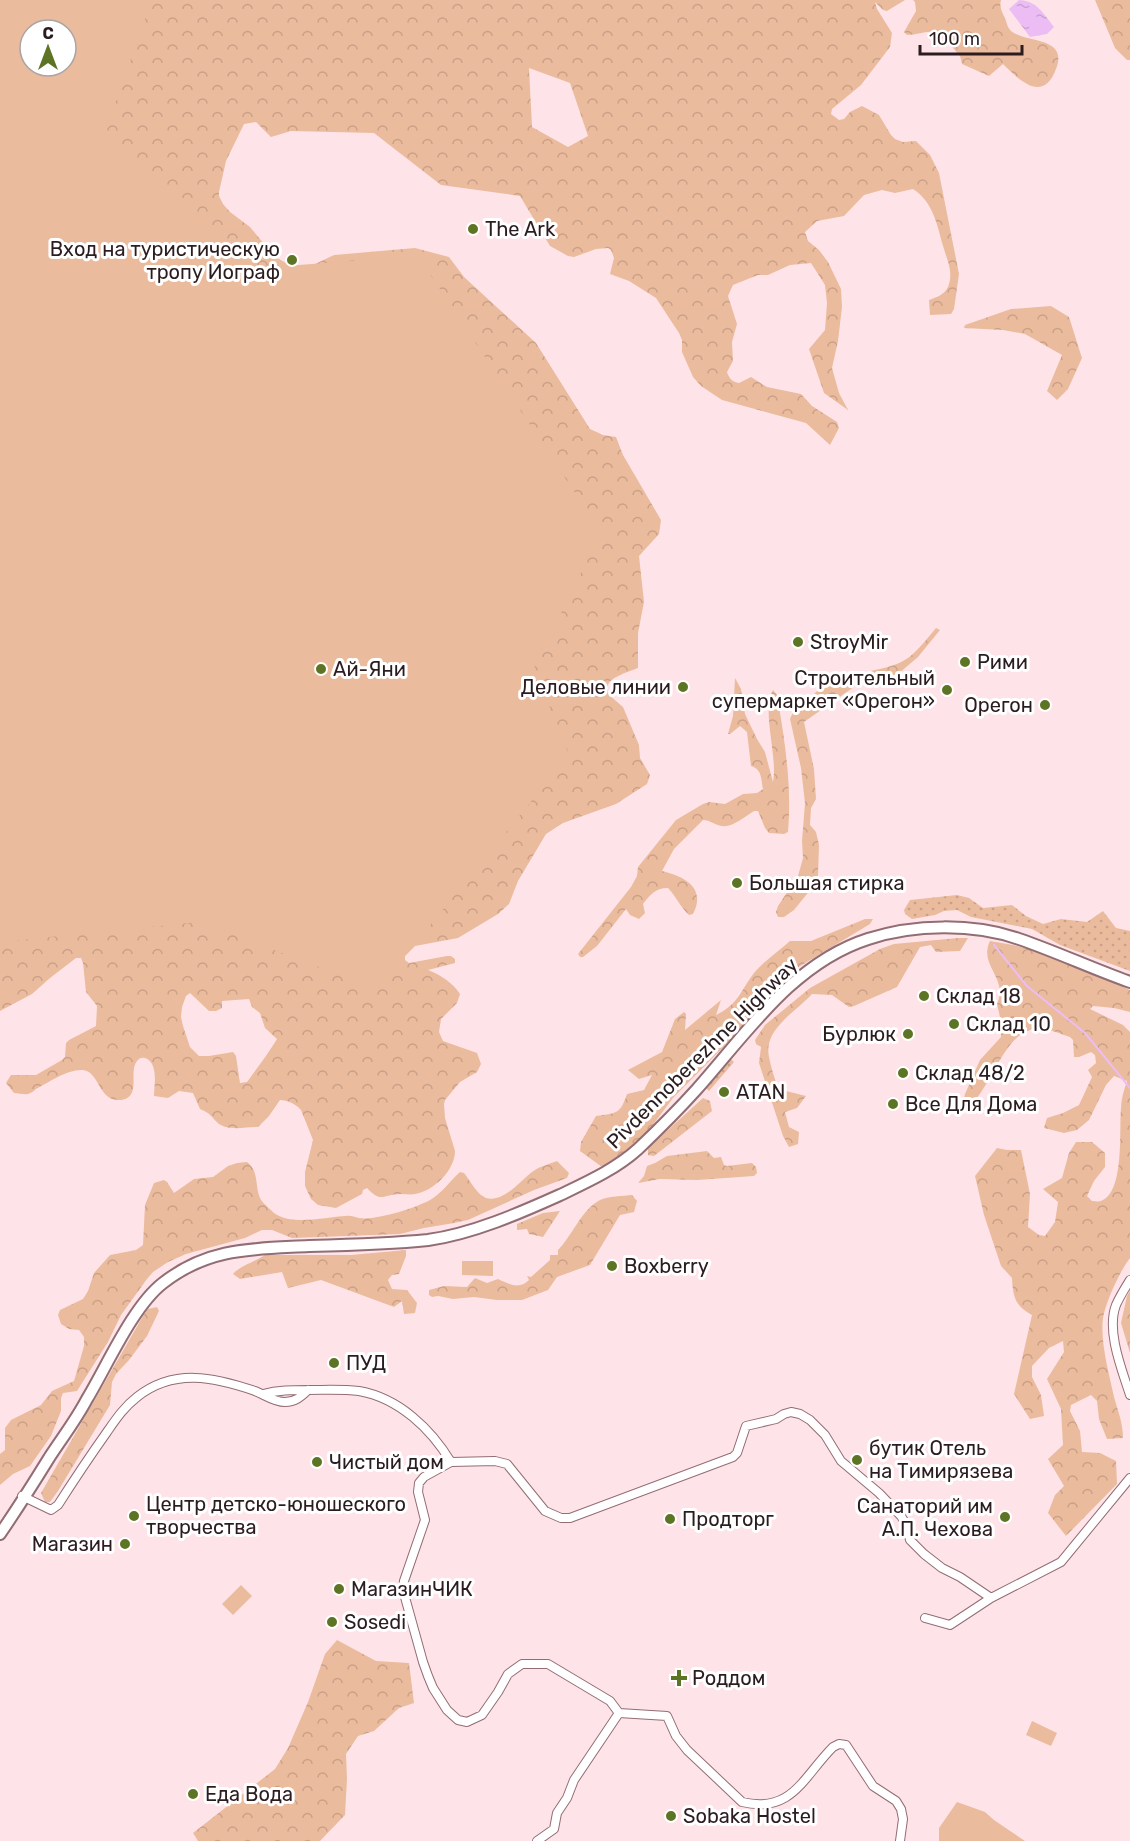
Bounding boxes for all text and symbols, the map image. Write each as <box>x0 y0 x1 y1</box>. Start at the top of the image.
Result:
north arrow <box>18 18 78 78</box>
scale bar <box>920 18 1022 56</box>
text: С <box>42 24 54 43</box>
text: 100 m <box>929 28 980 50</box>
place label: The Ark <box>485 217 556 241</box>
marker: The Ark <box>466 222 480 236</box>
place label: Вход на туристическую тропу Иограф <box>50 237 280 284</box>
marker: Вход на туристическую тропу Иограф <box>285 253 299 267</box>
place label: StroyMir <box>810 630 889 654</box>
marker: StroyMir <box>791 635 805 649</box>
place label: Рими <box>977 650 1028 674</box>
marker: Рими <box>958 655 972 669</box>
place label: Ай-Яни <box>333 657 406 681</box>
marker: Ай-Яни <box>314 662 328 676</box>
place label: Строительный супермаркет «Орегон» <box>712 666 935 713</box>
place label: Деловые линии <box>521 675 671 699</box>
marker: Деловые линии <box>676 680 690 694</box>
marker: Строительный супермаркет «Орегон» <box>940 683 954 697</box>
place label: Орегон <box>964 693 1033 717</box>
marker: Орегон <box>1038 698 1052 712</box>
place label: Большая стирка <box>749 871 904 895</box>
marker: Большая стирка <box>730 876 744 890</box>
street label: Pivdennoberezhne Highway <box>602 953 802 1153</box>
place label: Склад 18 <box>936 984 1021 1008</box>
marker: Склад 18 <box>917 989 931 1003</box>
place label: Склад 10 <box>966 1012 1051 1036</box>
marker: Склад 10 <box>947 1017 961 1031</box>
place label: Бурлюк <box>822 1022 896 1046</box>
marker: Бурлюк <box>901 1027 915 1041</box>
place label: Склад 48/2 <box>915 1061 1025 1085</box>
marker: Склад 48/2 <box>896 1066 910 1080</box>
place label: ATAN <box>736 1080 785 1104</box>
marker: ATAN <box>717 1085 731 1099</box>
place label: Все Для Дома <box>905 1092 1037 1116</box>
marker: Все Для Дома <box>886 1097 900 1111</box>
place label: Boxberry <box>624 1254 709 1278</box>
marker: Boxberry <box>605 1259 619 1273</box>
place label: ПУД <box>346 1351 386 1375</box>
marker: ПУД <box>327 1356 341 1370</box>
place label: бутик Отель на Тимирязева <box>869 1436 1013 1483</box>
place label: Чистый дом <box>329 1450 444 1474</box>
marker: бутик Отель на Тимирязева <box>850 1453 864 1467</box>
marker: Чистый дом <box>310 1455 324 1469</box>
place label: Центр детско-юношеского творчества <box>146 1492 406 1539</box>
place label: Санаторий им А.П. Чехова <box>857 1494 993 1541</box>
place label: Продторг <box>682 1507 774 1531</box>
marker: Центр детско-юношеского творчества <box>127 1509 141 1523</box>
marker: Санаторий им А.П. Чехова <box>998 1510 1012 1524</box>
marker: Продторг <box>663 1512 677 1526</box>
place label: Магазин <box>32 1532 113 1556</box>
marker: Магазин <box>118 1537 132 1551</box>
place label: МагазинЧИК <box>351 1577 473 1601</box>
marker: МагазинЧИК <box>332 1582 346 1596</box>
place label: Sosedi <box>344 1610 406 1634</box>
marker: Sosedi <box>325 1615 339 1629</box>
place label: Роддом <box>692 1666 765 1690</box>
marker: Роддом <box>670 1669 688 1687</box>
place label: Еда Вода <box>205 1782 293 1806</box>
marker: Еда Вода <box>186 1787 200 1801</box>
place label: Sobaka Hostel <box>683 1804 816 1828</box>
marker: Sobaka Hostel <box>664 1809 678 1823</box>

